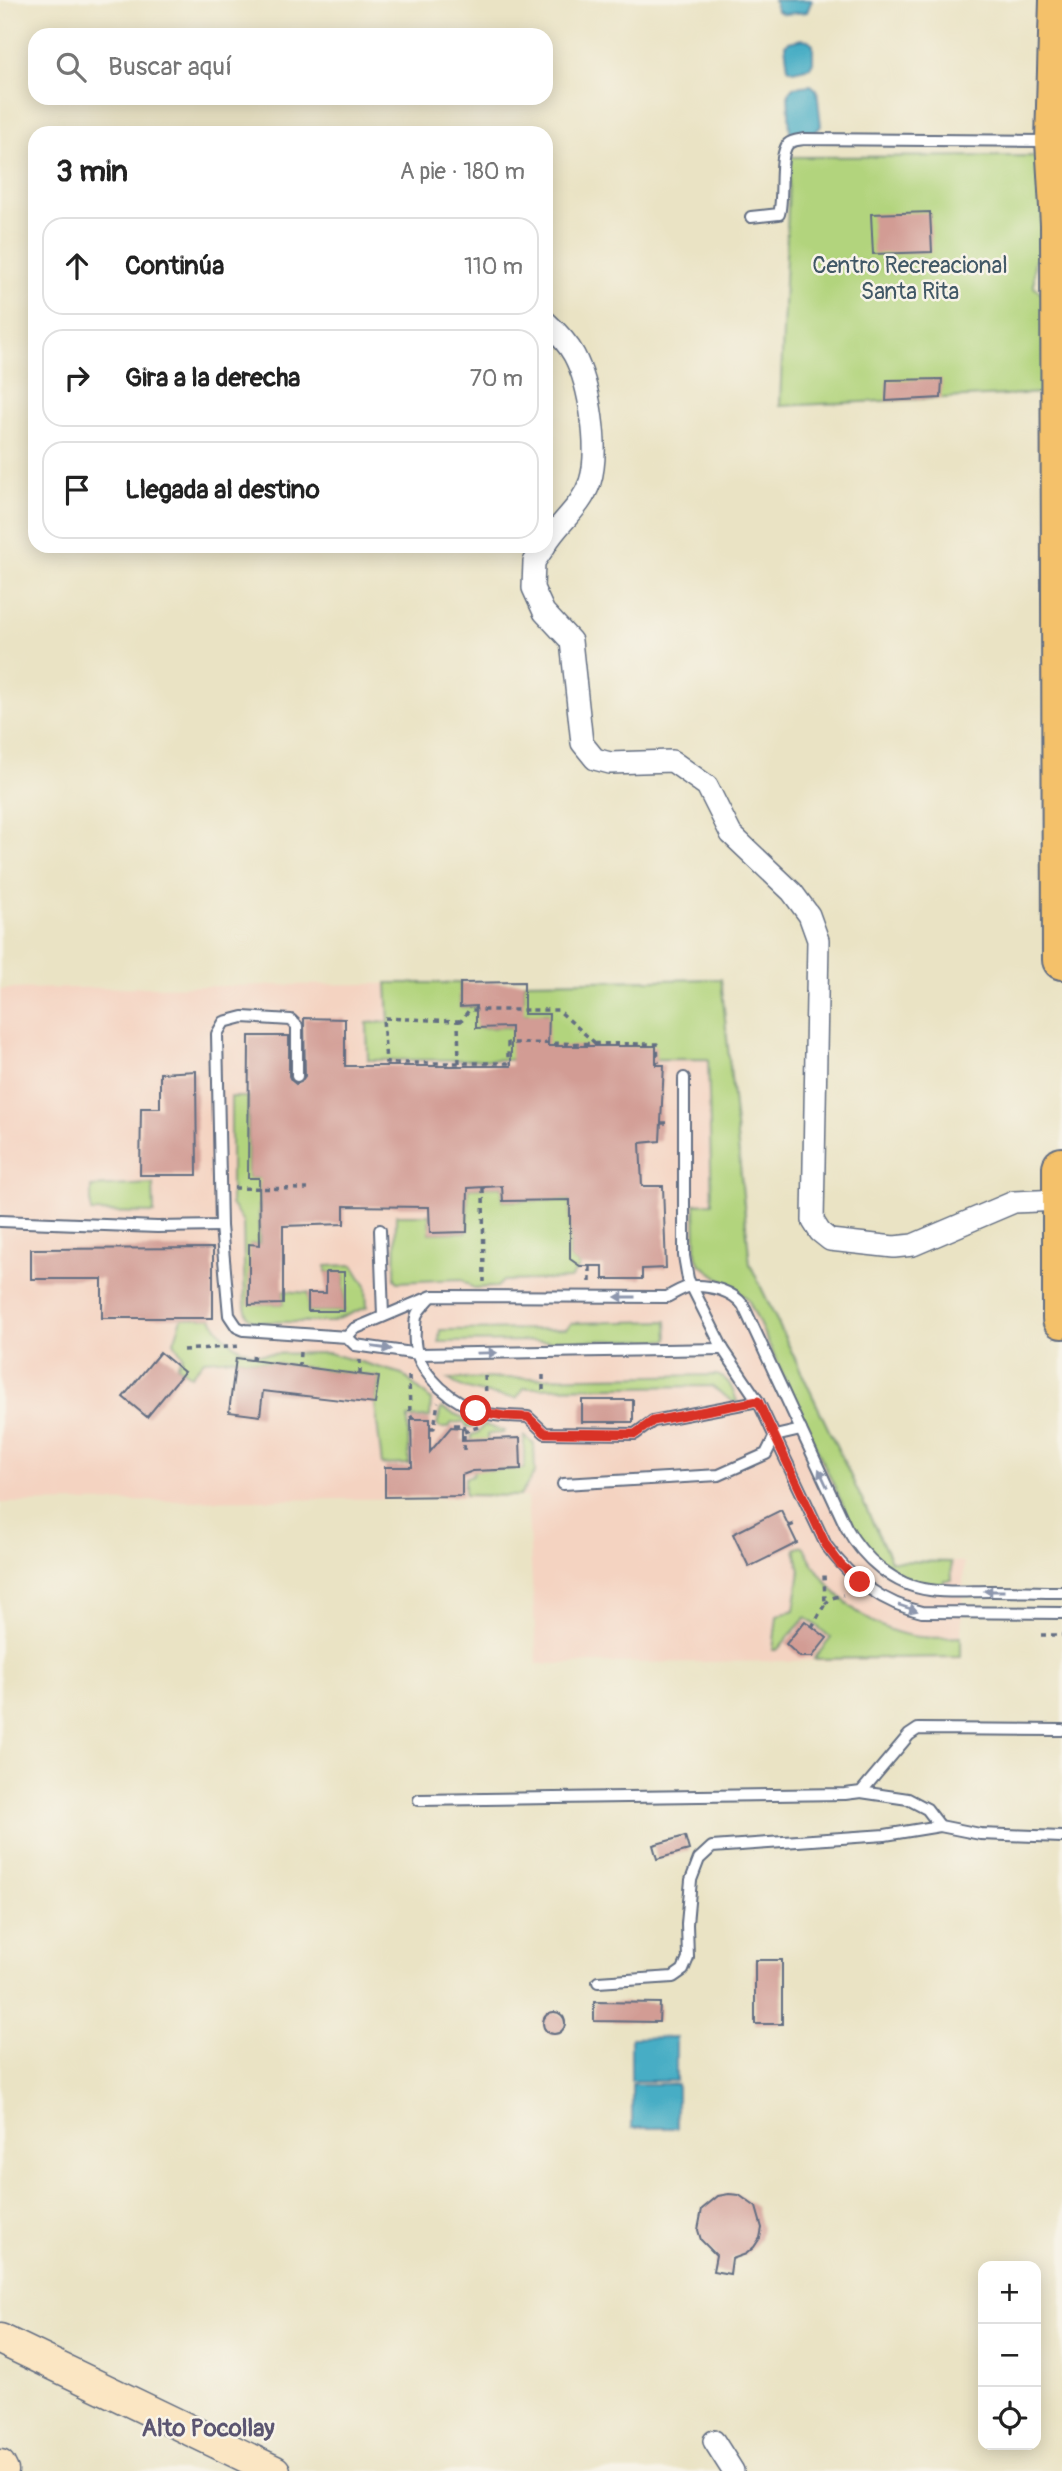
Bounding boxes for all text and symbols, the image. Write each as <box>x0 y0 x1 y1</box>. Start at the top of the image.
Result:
search box <box>28 28 553 105</box>
icon: search <box>52 48 90 86</box>
text: Buscar aquí <box>108 51 232 83</box>
text: 3 min <box>56 153 128 190</box>
text: A pie · 180 m <box>400 157 525 186</box>
icon: ahead <box>58 247 96 285</box>
text: Continúa <box>125 250 224 282</box>
park label: Centro Recreacional Santa Rita <box>812 251 1008 306</box>
text: 110 m <box>464 252 523 281</box>
icon: right <box>58 359 96 397</box>
text: Gira a la derecha <box>125 362 300 394</box>
text: 70 m <box>470 364 523 393</box>
icon: arrive <box>58 471 96 509</box>
text: Llegada al destino <box>125 474 320 506</box>
one-way arrow <box>614 1291 636 1302</box>
one-way arrow <box>371 1343 393 1354</box>
one-way arrow <box>477 1347 499 1358</box>
route start <box>460 1395 491 1426</box>
one-way arrow <box>817 1467 828 1488</box>
route end <box>844 1566 875 1597</box>
one-way arrow <box>983 1585 1005 1597</box>
one-way arrow <box>897 1603 918 1614</box>
map controls <box>978 2261 1041 2450</box>
button: + <box>978 2261 1041 2324</box>
button: − <box>978 2324 1041 2387</box>
button: locate <box>978 2387 1041 2450</box>
district label: Alto Pocollay <box>141 2414 275 2443</box>

